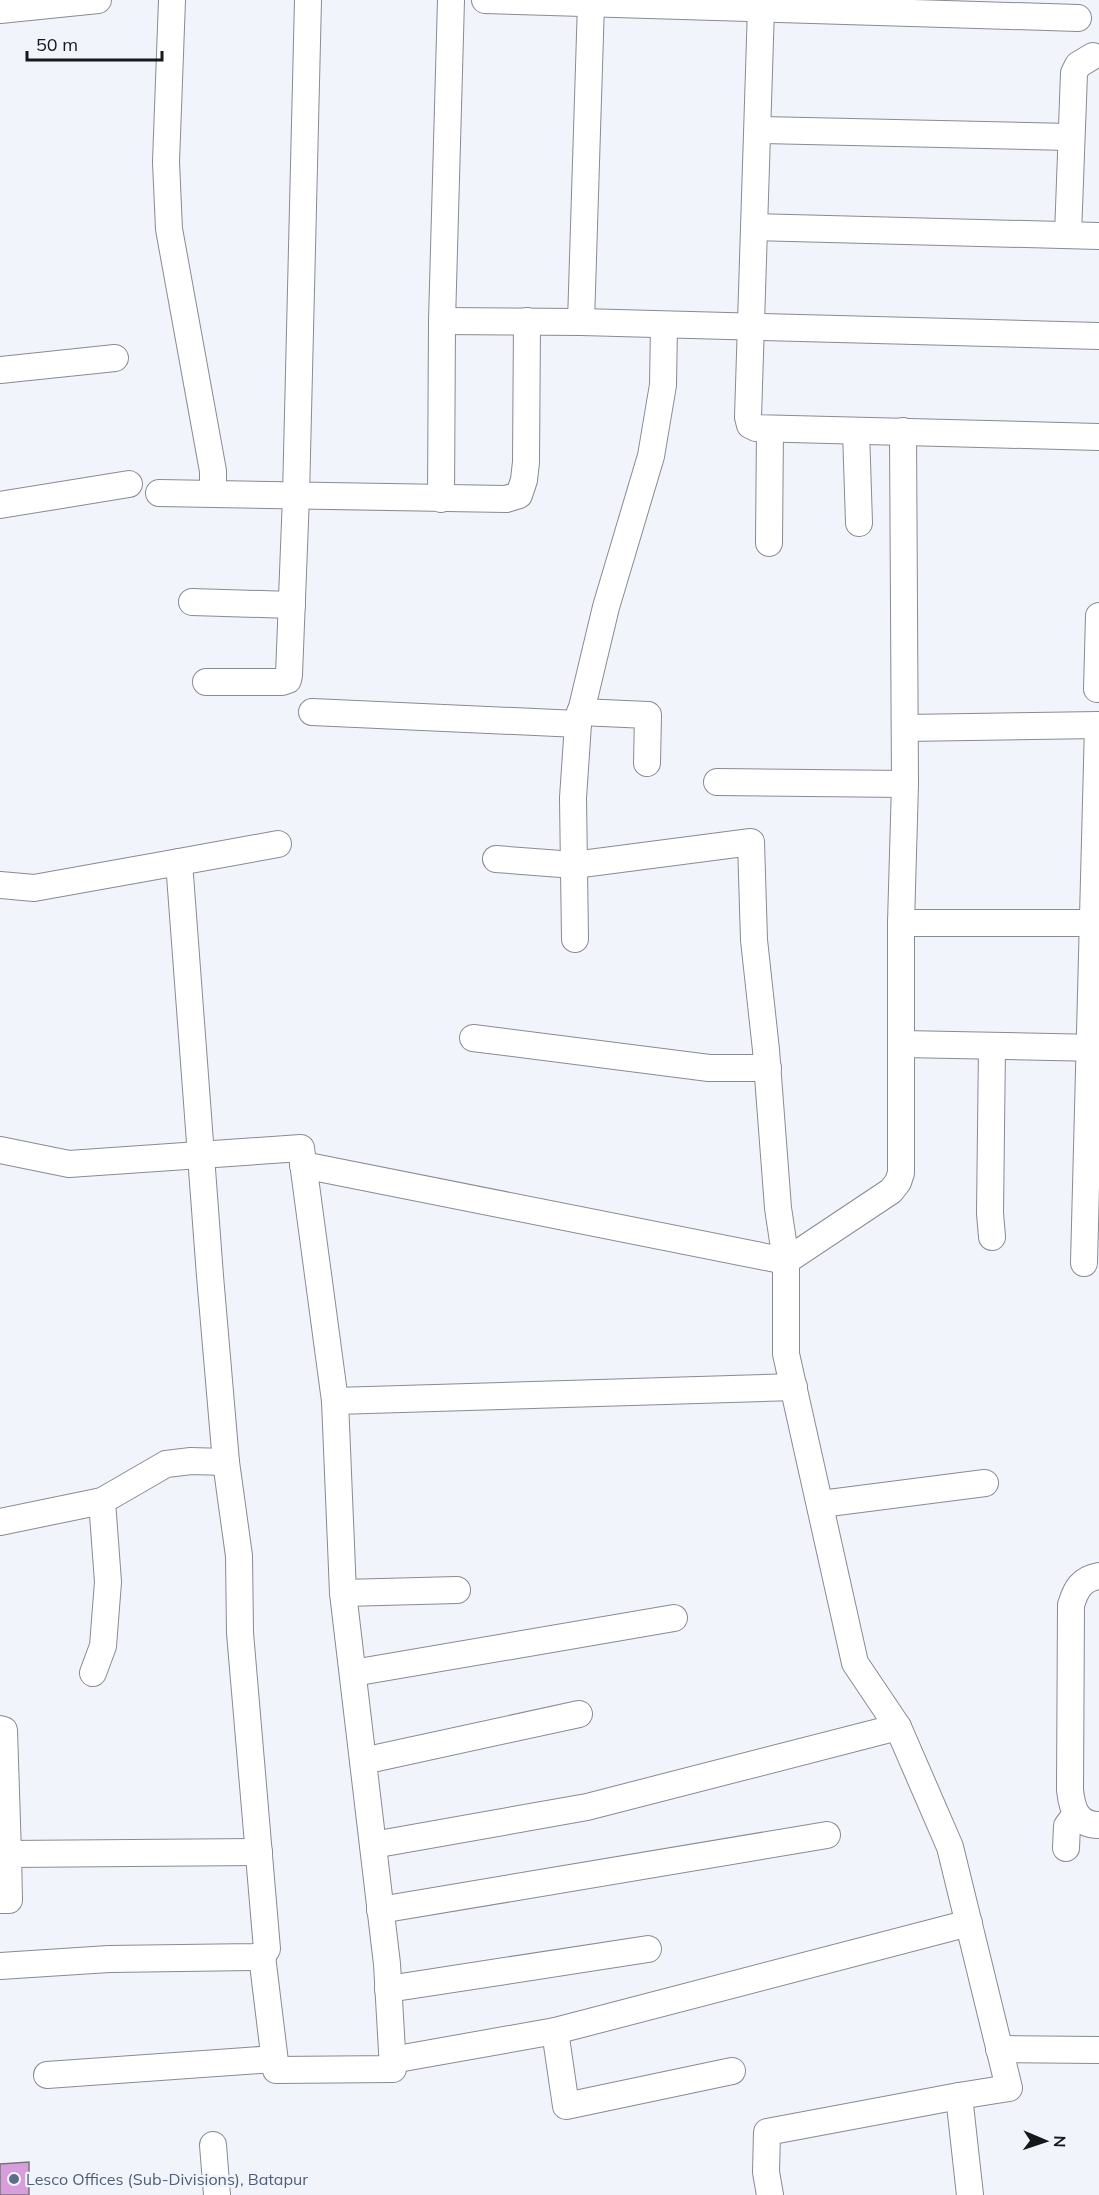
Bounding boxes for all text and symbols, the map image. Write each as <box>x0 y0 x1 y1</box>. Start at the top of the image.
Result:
scale bar <box>27 24 162 62</box>
text: 50 m <box>36 33 78 56</box>
north arrow <box>1015 2111 1075 2171</box>
text: N <box>1050 2135 1070 2148</box>
place label: Lesco Offices (Sub-Divisions), Batapur <box>26 2169 308 2189</box>
marker: Lesco Offices (Sub-Divisions), Batapur <box>7 2172 21 2186</box>

